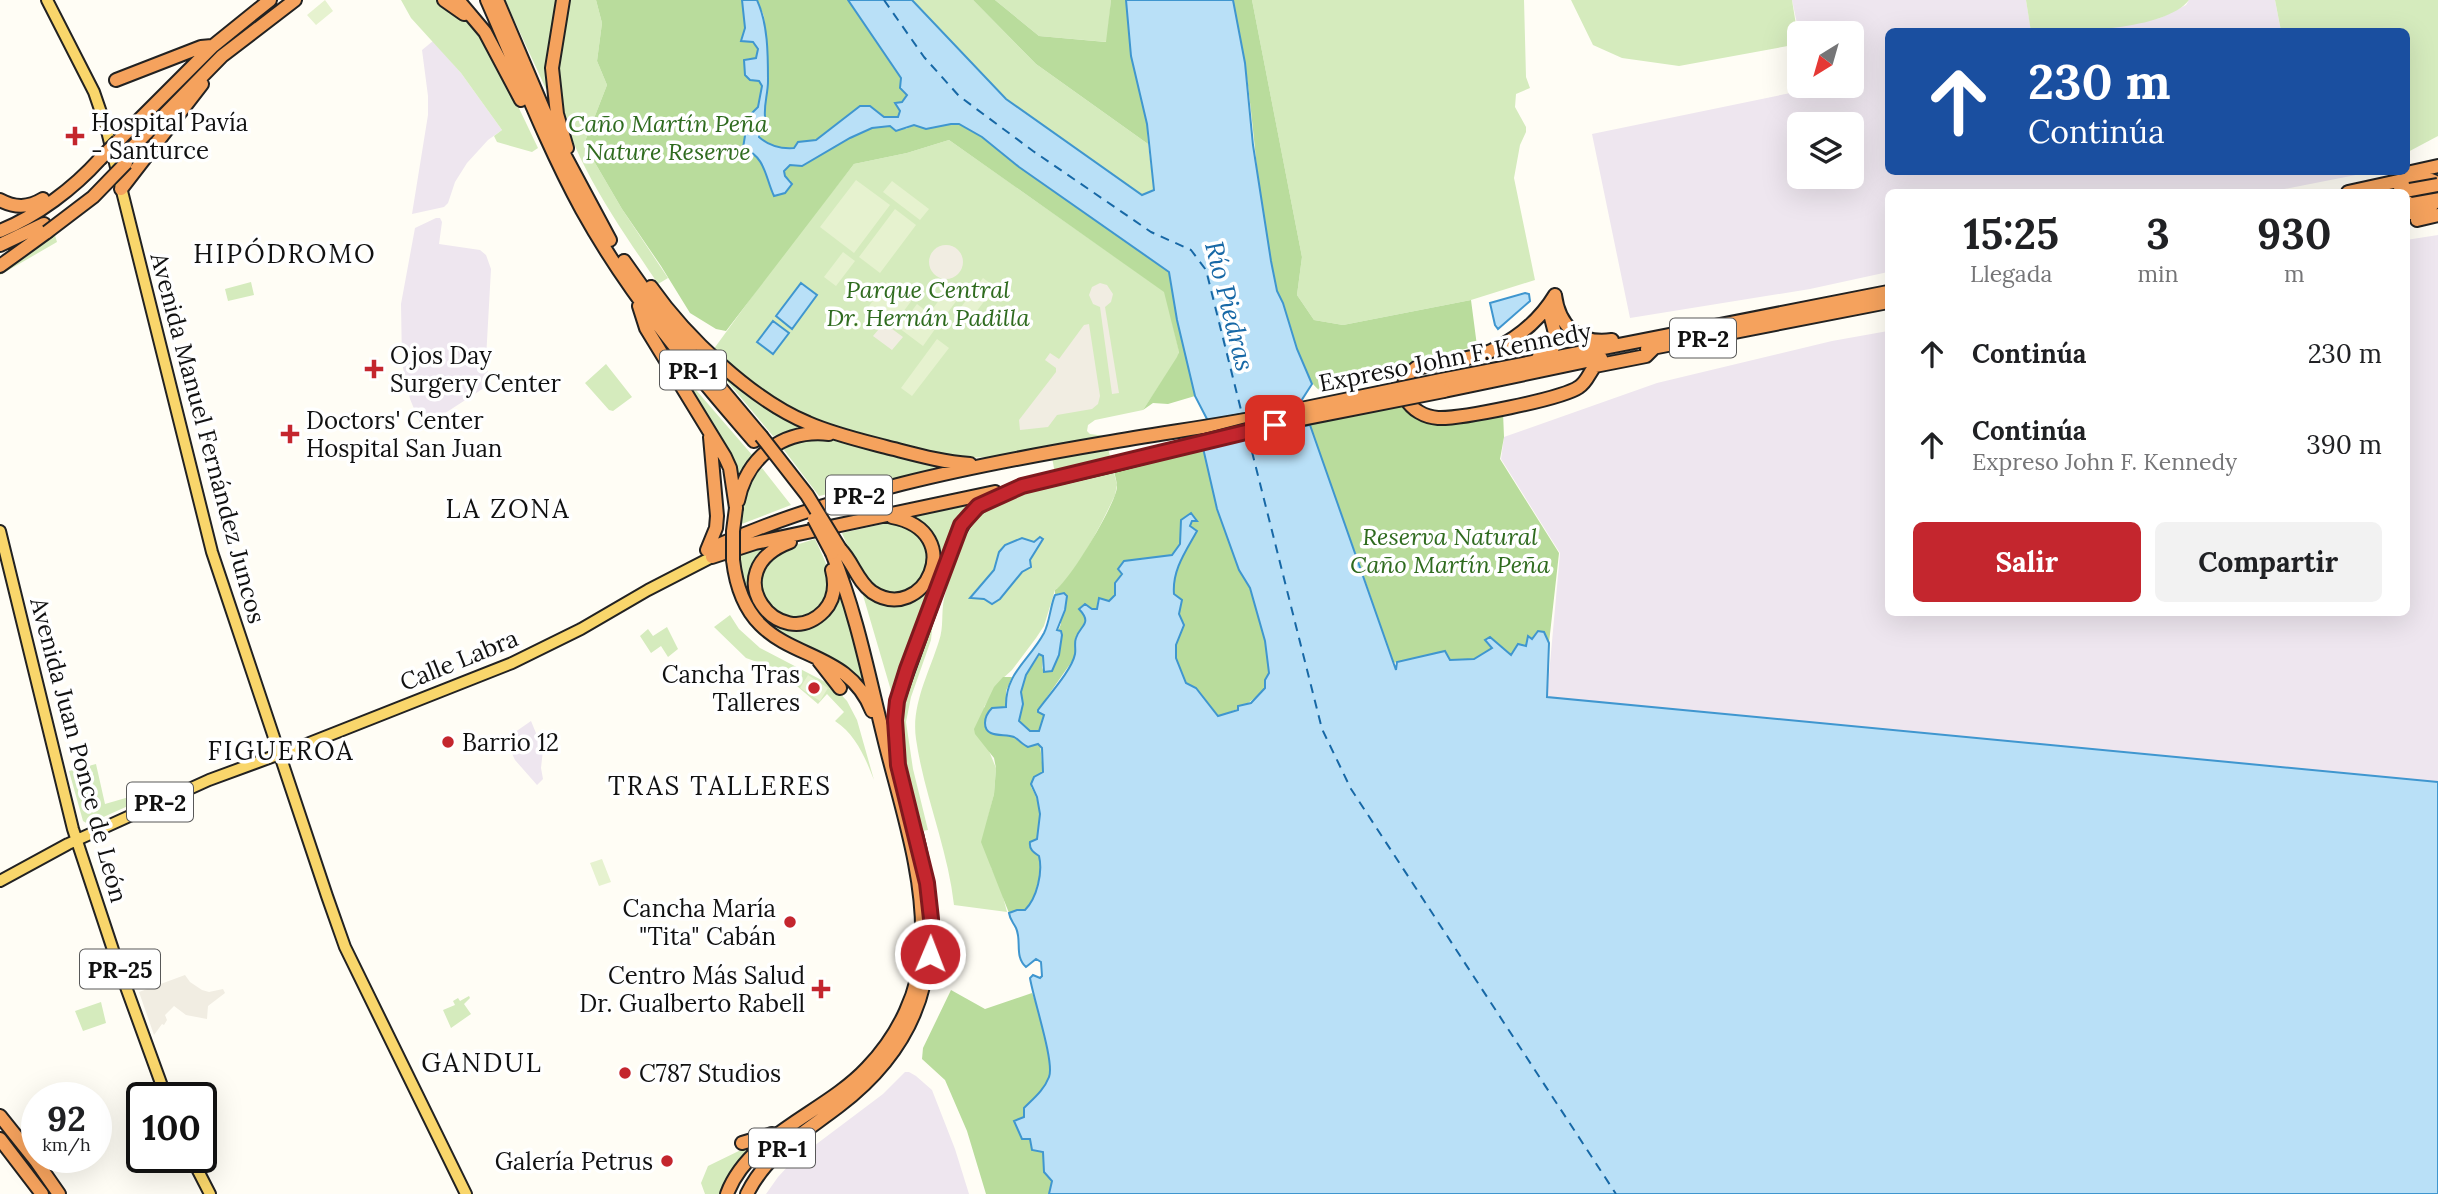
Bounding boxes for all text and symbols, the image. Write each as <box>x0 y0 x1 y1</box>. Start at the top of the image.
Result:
north arrow <box>1787 21 1864 98</box>
map controls <box>1787 21 1864 189</box>
text: 230 m <box>2028 50 2171 112</box>
icon: ahead <box>1913 56 2004 147</box>
place label: Hospital Pavía - Santurce <box>91 107 248 166</box>
park label: Caño Martín Peña Nature Reserve <box>568 108 769 167</box>
text: Continúa <box>2028 111 2165 152</box>
button: layers <box>1787 112 1864 189</box>
marker: Hospital Pavía - Santurce <box>65 126 85 146</box>
text: 15:25 <box>1964 207 2059 261</box>
text: 3 <box>2146 207 2170 261</box>
text: 930 <box>2257 207 2331 261</box>
district label: HIPÓDROMO <box>193 237 377 270</box>
water label: Río Piedras <box>1198 238 1262 374</box>
street label: Avenida Manuel Fernández Juncos <box>143 248 272 627</box>
text: Llegada <box>1970 259 2052 288</box>
text: min <box>2137 259 2178 288</box>
text: m <box>2284 259 2305 288</box>
park label: Parque Central Dr. Hernán Padilla <box>826 274 1030 333</box>
street label: Expreso John F. Kennedy <box>1316 315 1594 399</box>
road number: PR-2 <box>1670 318 1736 358</box>
icon: ahead <box>1913 335 1951 373</box>
text: Continúa <box>1972 337 2086 370</box>
text: 230 m <box>2308 337 2382 370</box>
place label: Ojos Day Surgery Center <box>390 340 561 399</box>
road number: PR-1 <box>660 350 726 390</box>
marker: Ojos Day Surgery Center <box>364 359 384 379</box>
pin <box>1245 395 1305 455</box>
place label: Doctors' Center Hospital San Juan <box>306 405 502 464</box>
icon: arrive <box>1256 406 1294 444</box>
text: Continúa <box>1972 414 2086 447</box>
marker: Doctors' Center Hospital San Juan <box>280 424 300 444</box>
icon: ahead <box>1913 426 1951 464</box>
text: 390 m <box>2306 428 2382 461</box>
text: Expreso John F. Kennedy <box>1972 447 2237 476</box>
road number: PR-2 <box>826 475 892 514</box>
district label: LA ZONA <box>446 492 570 525</box>
park label: Reserva Natural Caño Martín Peña <box>1350 521 1551 580</box>
button: Salir <box>1913 522 2141 602</box>
button: Compartir <box>2155 522 2382 602</box>
street label: Avenida Juan Ponce de León <box>23 593 135 906</box>
street label: Calle Labra <box>395 622 523 698</box>
place label: Cancha Tras Talleres <box>662 659 800 718</box>
marker: Cancha Tras Talleres <box>806 680 822 696</box>
place label: Barrio 12 <box>462 727 559 758</box>
district label: FIGUEROA <box>207 734 355 767</box>
marker: Barrio 12 <box>440 734 456 750</box>
district label: TRAS TALLERES <box>608 769 832 802</box>
road number: PR-2 <box>127 782 193 822</box>
place label: Cancha María "Tita" Cabán <box>622 893 776 952</box>
marker: Cancha María "Tita" Cabán <box>782 914 798 930</box>
position arrow <box>893 917 967 991</box>
road number: PR-25 <box>80 950 160 988</box>
place label: Centro Más Salud Dr. Gualberto Rabell <box>579 960 805 1019</box>
marker: Centro Más Salud Dr. Gualberto Rabell <box>811 979 831 999</box>
district label: GANDUL <box>421 1046 543 1079</box>
place label: C787 Studios <box>639 1058 781 1089</box>
marker: C787 Studios <box>617 1065 633 1081</box>
speed limit sign: 100 <box>126 1082 217 1173</box>
text: 92 <box>47 1096 86 1141</box>
road number: PR-1 <box>749 1128 815 1168</box>
text: km/h <box>42 1133 91 1156</box>
place label: Galería Petrus <box>495 1146 653 1177</box>
marker: Galería Petrus <box>659 1153 675 1169</box>

